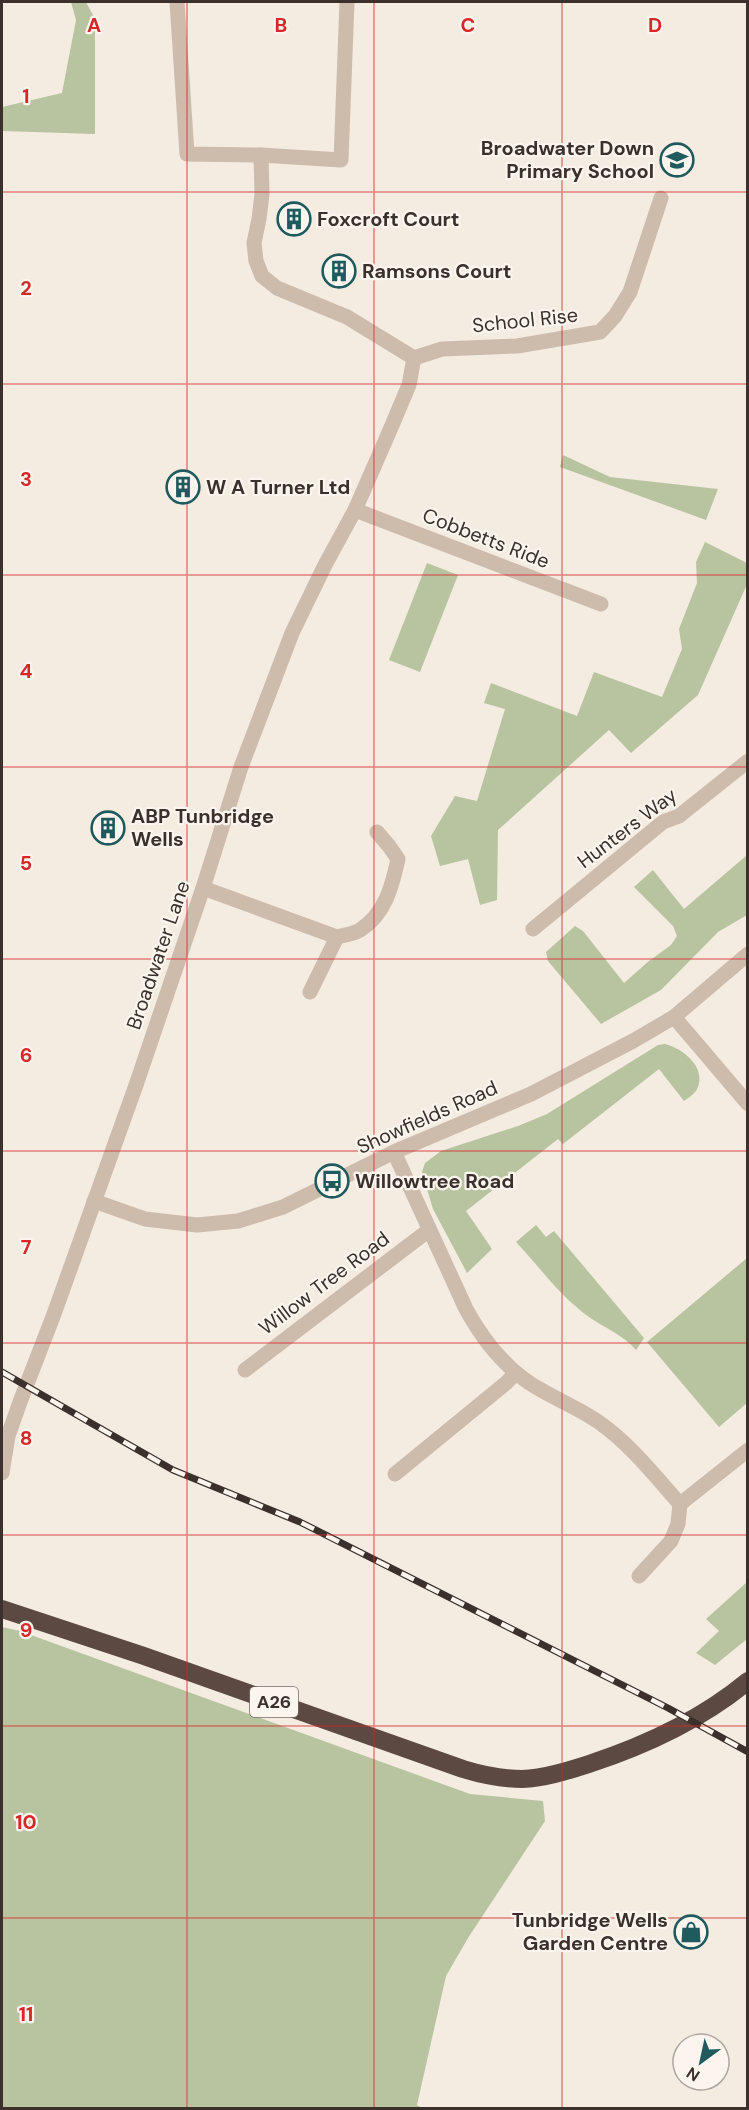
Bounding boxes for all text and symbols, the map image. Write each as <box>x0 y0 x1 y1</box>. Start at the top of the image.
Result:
text: A <box>87 12 101 38</box>
text: B <box>275 12 287 38</box>
text: C <box>461 12 475 38</box>
text: D <box>648 12 662 38</box>
text: 1 <box>22 83 30 109</box>
place label: Broadwater Down Primary School <box>481 135 654 184</box>
school or university icon: Broadwater Down Primary School <box>659 142 695 178</box>
building icon: Foxcroft Court <box>276 201 312 237</box>
place label: Foxcroft Court <box>317 206 459 232</box>
building icon: Ramsons Court <box>321 253 357 289</box>
place label: Ramsons Court <box>362 258 511 284</box>
text: 2 <box>20 275 32 301</box>
street label: School Rise <box>471 302 579 338</box>
text: 3 <box>20 466 32 492</box>
building icon: W A Turner Ltd <box>165 469 201 505</box>
place label: W A Turner Ltd <box>206 474 350 500</box>
street label: Cobbetts Ride <box>419 502 553 574</box>
text: 4 <box>20 658 33 684</box>
street label: Hunters Way <box>572 782 682 874</box>
place label: ABP Tunbridge Wells <box>131 803 274 852</box>
building icon: ABP Tunbridge Wells <box>90 810 126 846</box>
text: 5 <box>20 850 32 876</box>
street label: Broadwater Lane <box>120 877 196 1033</box>
text: 6 <box>20 1042 32 1068</box>
street label: Showfields Road <box>353 1074 501 1160</box>
bus stop icon: Willowtree Road <box>314 1163 350 1199</box>
place label: Willowtree Road <box>355 1168 514 1194</box>
street label: Willow Tree Road <box>254 1225 394 1341</box>
text: 7 <box>21 1234 32 1260</box>
text: 8 <box>20 1425 32 1451</box>
text: 9 <box>20 1617 32 1643</box>
road number: A26 <box>250 1687 298 1717</box>
text: 10 <box>15 1809 37 1835</box>
place label: Tunbridge Wells Garden Centre <box>512 1907 668 1956</box>
shop icon: Tunbridge Wells Garden Centre <box>673 1914 709 1950</box>
text: 11 <box>19 2001 33 2027</box>
north arrow <box>671 2032 731 2092</box>
text: N <box>682 2062 704 2086</box>

